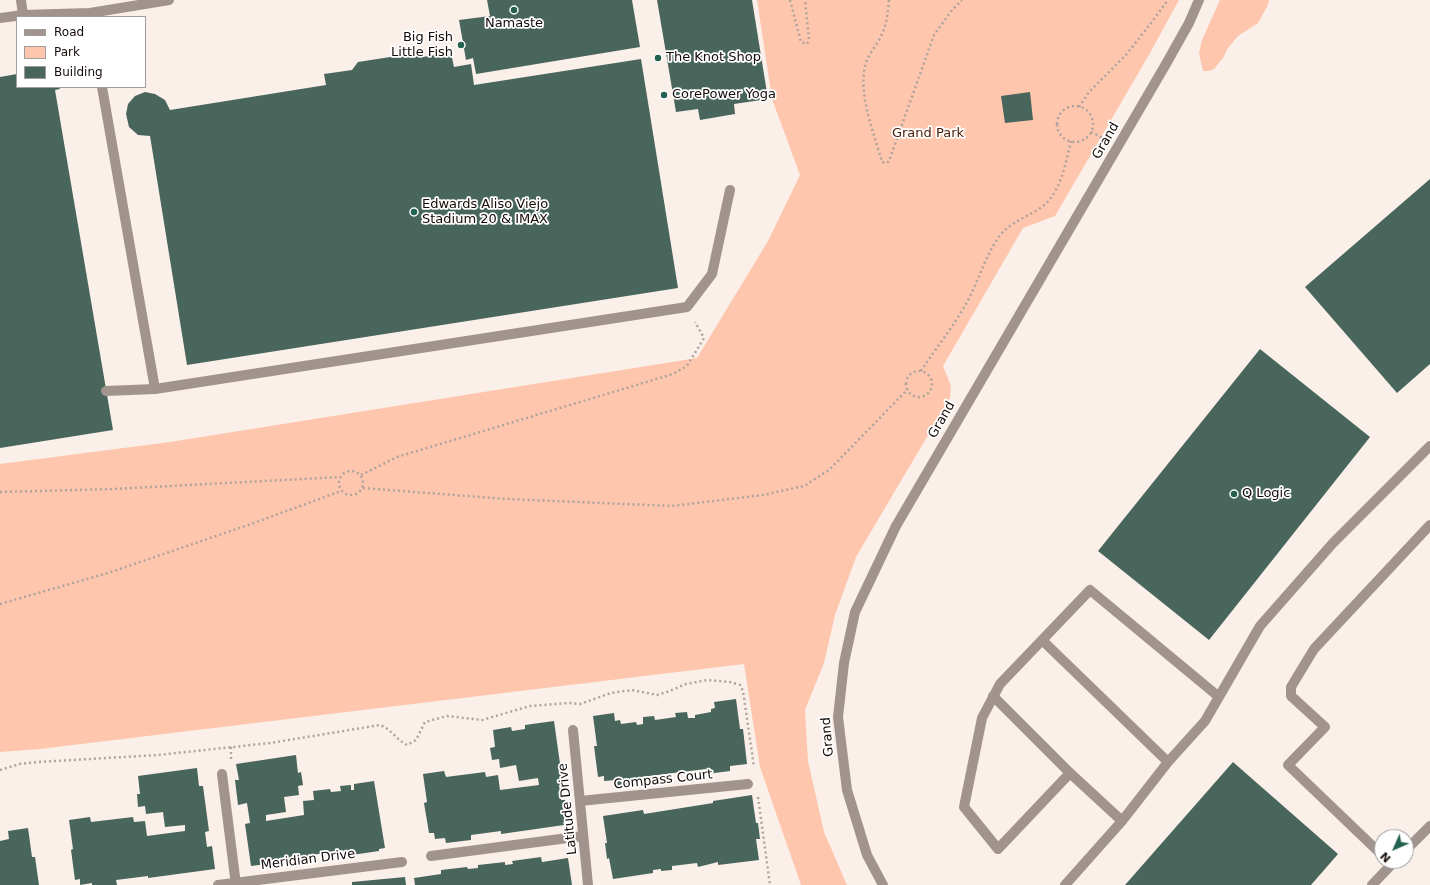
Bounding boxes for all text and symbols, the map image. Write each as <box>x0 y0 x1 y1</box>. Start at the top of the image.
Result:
marker: Namaste <box>509 5 519 15</box>
legend <box>16 16 146 88</box>
place label: Namaste <box>485 16 543 32</box>
text: Road <box>54 25 84 39</box>
place label: Big Fish Little Fish <box>391 30 453 61</box>
marker: Big Fish Little Fish <box>456 40 466 50</box>
text: Park <box>54 45 80 59</box>
place label: The Knot Shop <box>666 50 761 66</box>
marker: The Knot Shop <box>653 53 663 63</box>
text: Building <box>54 65 103 79</box>
place label: CorePower Yoga <box>672 87 776 103</box>
marker: CorePower Yoga <box>659 90 669 100</box>
street label: Grand <box>1089 120 1123 162</box>
park label: Grand Park <box>892 126 964 142</box>
place label: Edwards Aliso Viejo Stadium 20 & IMAX <box>422 197 548 228</box>
marker: Edwards Aliso Viejo Stadium 20 & IMAX <box>409 207 419 217</box>
street label: Grand <box>925 399 959 441</box>
place label: Q Logic <box>1242 486 1290 502</box>
marker: Q Logic <box>1229 489 1239 499</box>
street label: Grand <box>818 716 838 758</box>
street label: Latitude Drive <box>555 762 581 856</box>
street label: Compass Court <box>613 767 713 793</box>
north arrow <box>1374 829 1414 869</box>
street label: Meridian Drive <box>260 846 356 874</box>
text: N <box>1378 849 1394 865</box>

